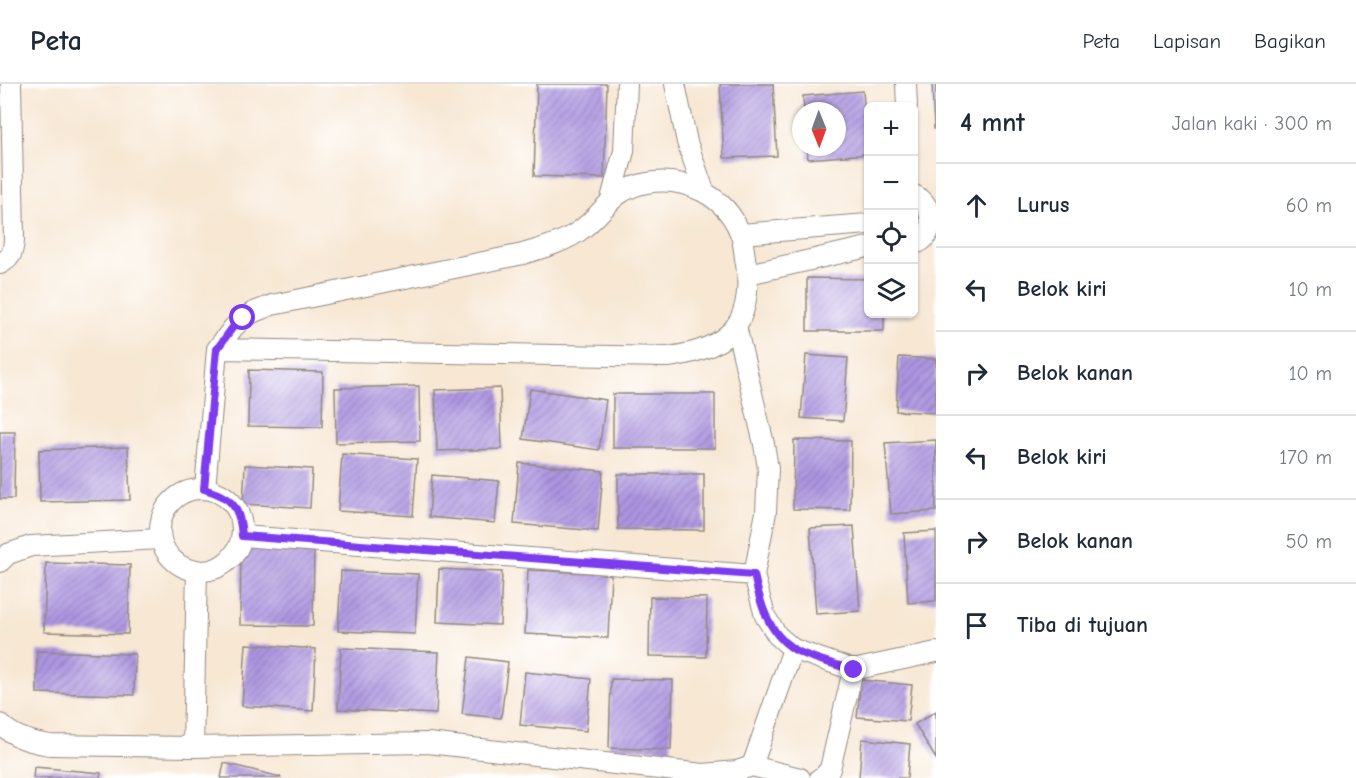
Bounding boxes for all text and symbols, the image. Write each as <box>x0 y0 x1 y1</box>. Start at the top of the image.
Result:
text: Peta <box>30 25 82 57</box>
text: Peta <box>1082 29 1120 53</box>
text: Lapisan <box>1153 29 1221 53</box>
text: Bagikan <box>1254 29 1326 53</box>
north arrow <box>792 102 846 156</box>
map controls <box>864 102 918 318</box>
button: + <box>864 102 918 156</box>
text: 4 mnt <box>960 108 1025 138</box>
text: Jalan kaki · 300 m <box>1172 112 1332 135</box>
button: − <box>864 156 918 210</box>
icon: ahead <box>960 189 993 222</box>
text: Lurus <box>1017 192 1069 218</box>
text: 60 m <box>1286 194 1332 217</box>
button: locate <box>864 210 918 264</box>
button: layers <box>864 264 918 318</box>
icon: left <box>960 273 993 306</box>
text: Belok kiri <box>1017 276 1107 302</box>
text: 10 m <box>1289 278 1332 301</box>
route start <box>229 304 255 330</box>
icon: right <box>960 357 993 390</box>
text: Belok kanan <box>1017 360 1133 386</box>
text: 10 m <box>1289 362 1332 385</box>
icon: left <box>960 441 993 474</box>
text: Belok kiri <box>1017 444 1107 470</box>
text: 170 m <box>1279 446 1332 469</box>
icon: right <box>960 525 993 558</box>
text: Belok kanan <box>1017 528 1133 554</box>
text: 50 m <box>1286 530 1332 553</box>
icon: arrive <box>960 609 993 642</box>
text: Tiba di tujuan <box>1017 612 1148 638</box>
route end <box>840 656 866 682</box>

